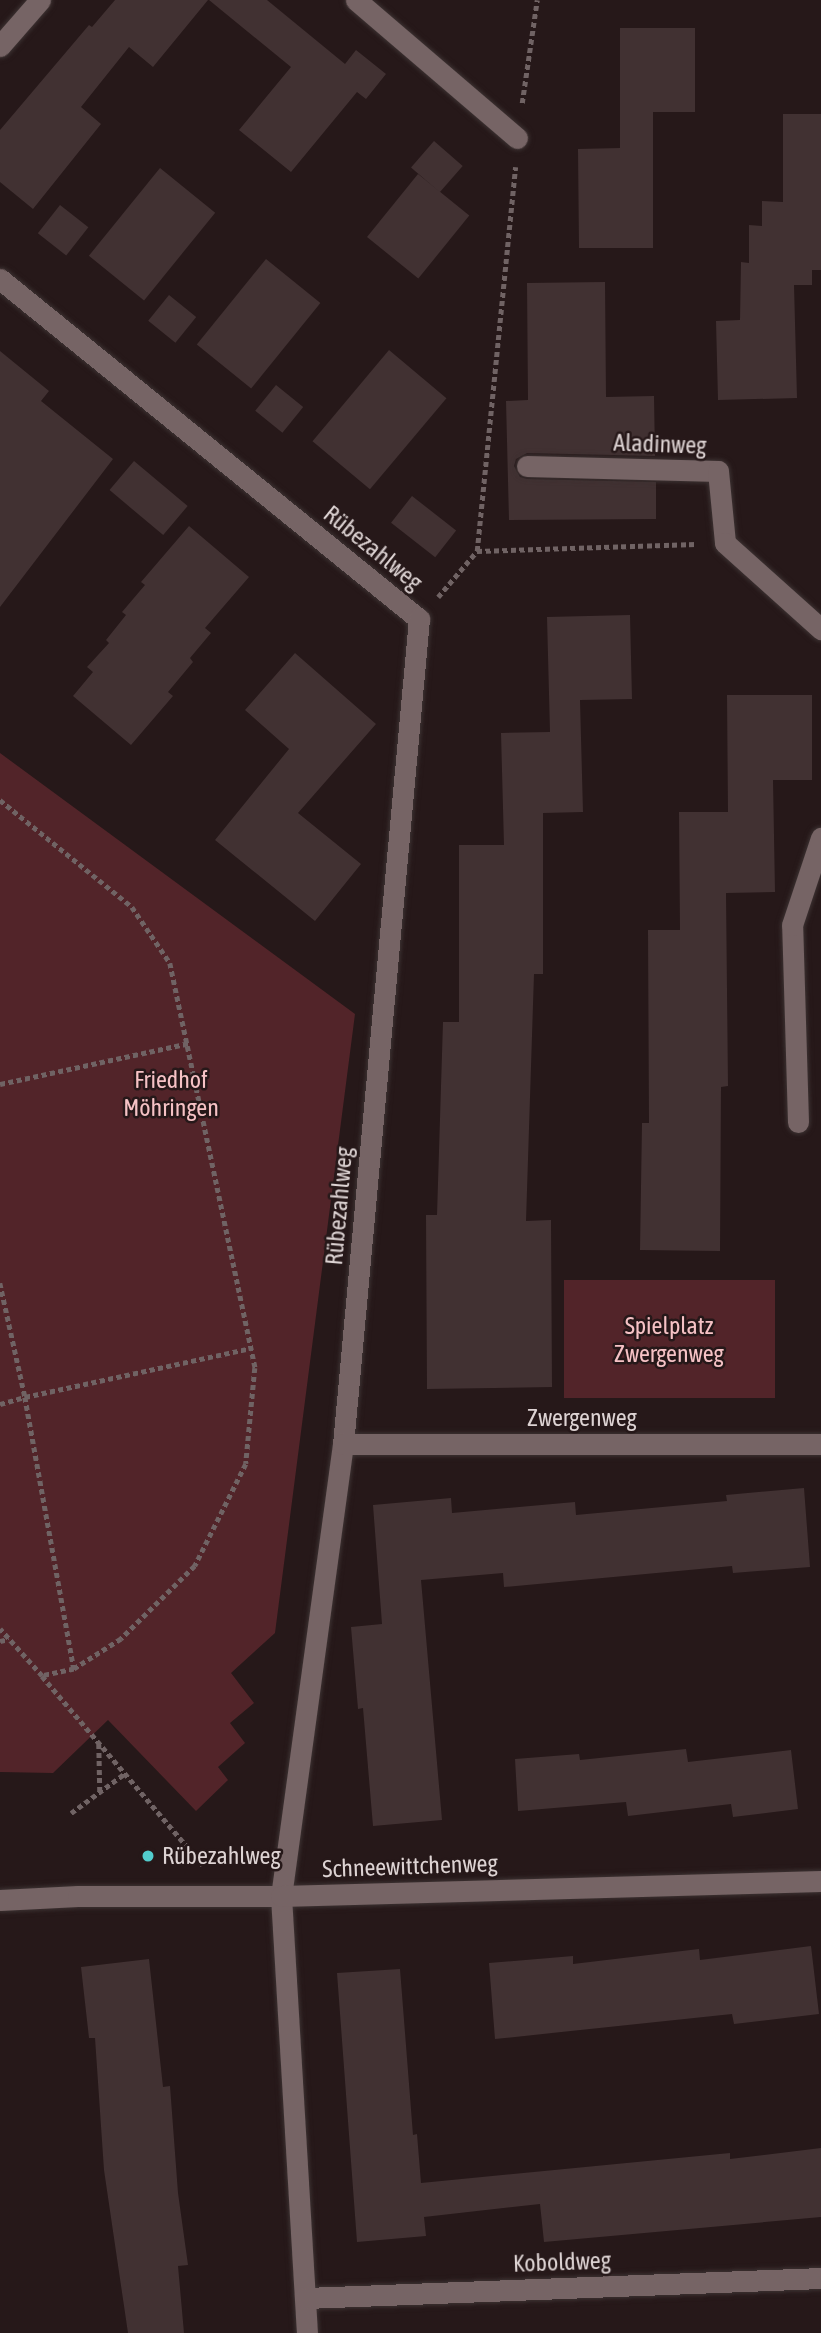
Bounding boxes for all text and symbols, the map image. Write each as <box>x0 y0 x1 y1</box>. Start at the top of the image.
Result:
street label: Aladinweg <box>613 428 707 460</box>
street label: Rübezahlweg <box>318 499 428 597</box>
park label: Friedhof Möhringen <box>123 1066 219 1122</box>
street label: Rübezahlweg <box>319 1146 359 1266</box>
park label: Spielplatz Zwergenweg <box>614 1312 724 1368</box>
street label: Zwergenweg <box>527 1404 637 1432</box>
place label: Rübezahlweg <box>162 1842 281 1870</box>
marker: Rübezahlweg <box>140 1848 156 1864</box>
street label: Schneewittchenweg <box>322 1849 498 1883</box>
street label: Koboldweg <box>513 2246 611 2278</box>

